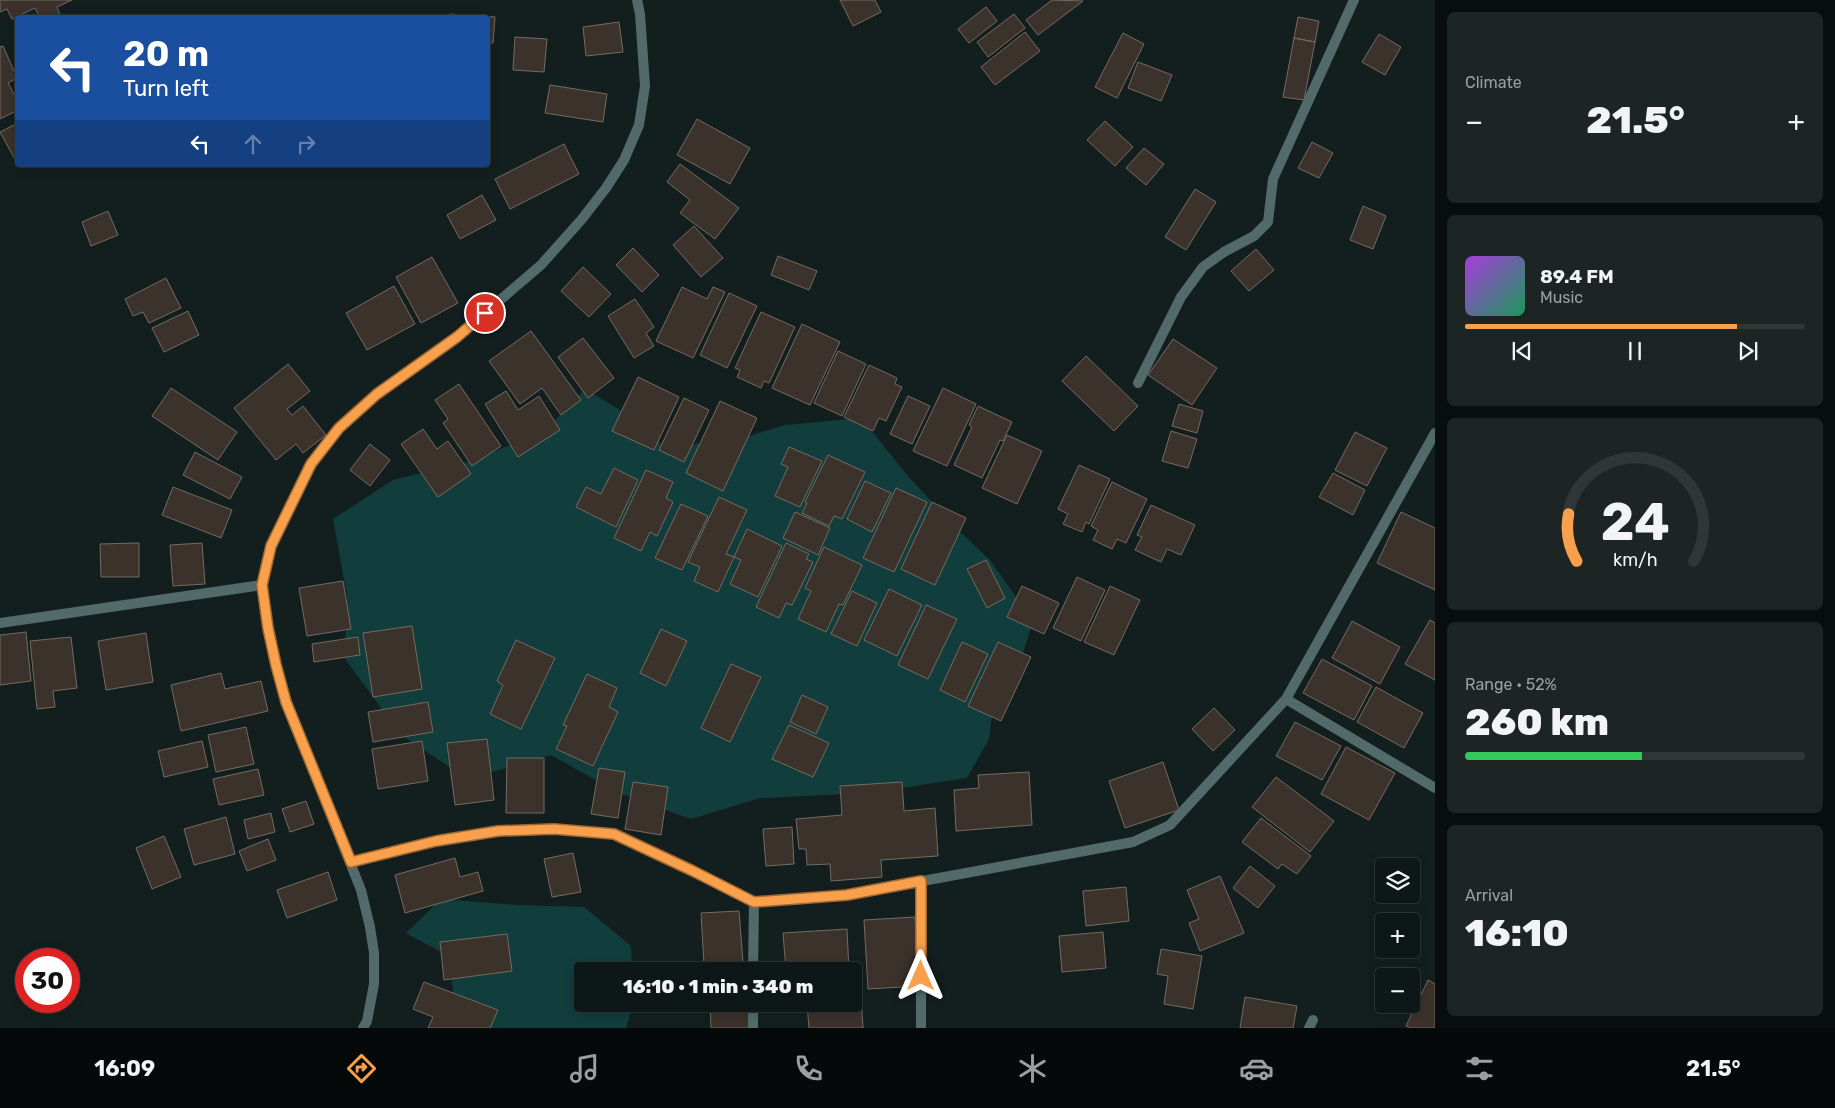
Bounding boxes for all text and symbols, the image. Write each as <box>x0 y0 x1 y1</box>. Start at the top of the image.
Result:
text: 20 m <box>123 33 209 75</box>
icon: left <box>40 35 105 100</box>
text: Climate <box>1465 73 1522 92</box>
text: Turn left <box>123 75 209 102</box>
text: 21.5° <box>1586 97 1685 143</box>
text: − <box>1465 105 1483 138</box>
text: + <box>1788 105 1805 138</box>
icon: left <box>186 130 214 158</box>
icon: ahead <box>239 130 267 158</box>
icon: right <box>292 130 320 158</box>
text: 89.4 FM <box>1540 265 1614 288</box>
text: Music <box>1540 288 1583 307</box>
pin <box>464 292 506 334</box>
icon: arrive <box>471 299 499 327</box>
icon: previous <box>1508 337 1536 365</box>
icon: pause <box>1621 337 1649 365</box>
icon: next <box>1734 337 1762 365</box>
text: 24 <box>1600 491 1670 553</box>
text: km/h <box>1613 549 1657 570</box>
text: Range · 52% <box>1465 675 1557 694</box>
text: 260 km <box>1465 699 1609 745</box>
map controls <box>1375 858 1420 1013</box>
button: layers <box>1375 858 1420 903</box>
text: Arrival <box>1465 886 1513 905</box>
text: 16:10 <box>1465 910 1569 956</box>
button: + <box>1375 913 1420 958</box>
speed limit sign: 30 <box>15 948 80 1013</box>
position arrow <box>894 949 946 1001</box>
button: − <box>1375 968 1420 1013</box>
text: 16:10 · 1 min · 340 m <box>623 975 813 998</box>
icon: directions <box>344 1051 379 1086</box>
icon: music <box>567 1051 602 1086</box>
icon: phone <box>791 1051 826 1086</box>
icon: climate <box>1015 1051 1050 1086</box>
icon: car <box>1239 1051 1274 1086</box>
icon: filters <box>1462 1051 1497 1086</box>
text: 16:09 <box>94 1055 155 1082</box>
text: 21.5° <box>1686 1055 1741 1082</box>

